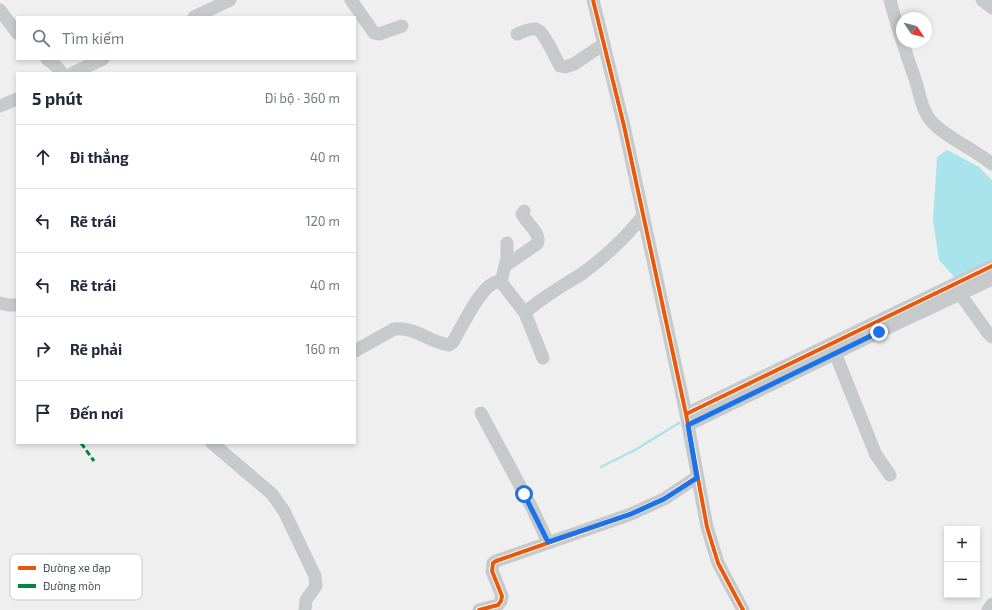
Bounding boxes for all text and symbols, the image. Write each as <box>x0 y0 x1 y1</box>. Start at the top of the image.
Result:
north arrow <box>896 12 932 48</box>
search box <box>16 16 356 60</box>
icon: search <box>30 27 52 49</box>
text: Tìm kiếm <box>62 29 124 47</box>
text: 5 phút <box>32 88 83 108</box>
text: Đi bộ · 360 m <box>265 90 340 106</box>
icon: ahead <box>32 146 54 168</box>
text: Đi thẳng <box>70 148 129 166</box>
text: 40 m <box>310 149 340 165</box>
icon: left <box>32 210 54 232</box>
text: Rẽ trái <box>70 212 116 230</box>
text: 120 m <box>305 213 340 229</box>
icon: left <box>32 274 54 296</box>
text: Rẽ trái <box>70 276 116 294</box>
text: 40 m <box>310 277 340 293</box>
route end <box>870 323 888 341</box>
icon: right <box>32 338 54 360</box>
text: Rẽ phải <box>70 340 122 358</box>
text: 160 m <box>305 341 340 357</box>
icon: arrive <box>32 402 54 424</box>
text: Đến nơi <box>70 404 124 422</box>
route start <box>515 485 533 503</box>
map controls <box>944 526 980 598</box>
button: + <box>944 526 980 562</box>
legend <box>10 554 142 600</box>
text: Đường xe đạp <box>43 561 111 575</box>
button: − <box>944 562 980 598</box>
text: Đường mòn <box>43 579 101 592</box>

